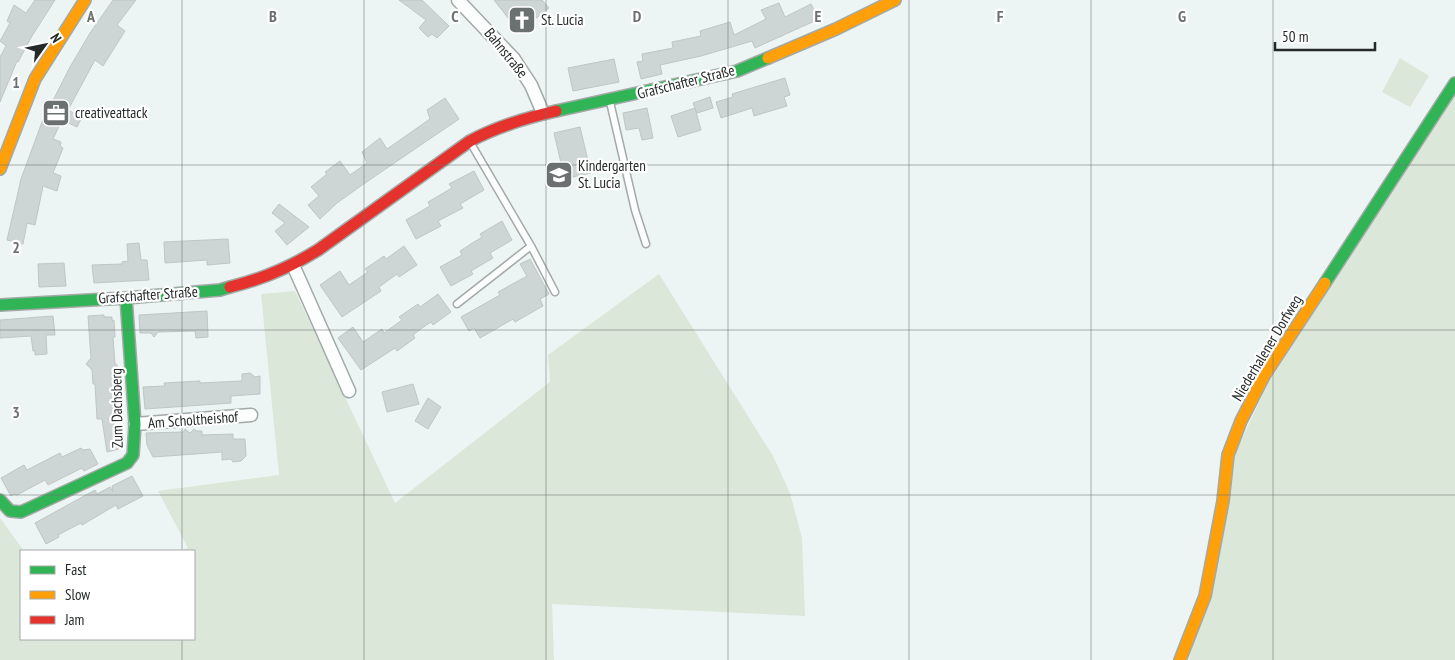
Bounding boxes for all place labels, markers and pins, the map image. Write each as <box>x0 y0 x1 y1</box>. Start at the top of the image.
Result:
church icon: St. Lucia <box>507 5 537 35</box>
place label: St. Lucia <box>541 10 584 29</box>
office icon: creativeattack <box>41 98 71 128</box>
place label: creativeattack <box>75 103 148 122</box>
place label: Kindergarten St. Lucia <box>578 156 646 192</box>
school or university icon: Kindergarten St. Lucia <box>544 160 574 190</box>

